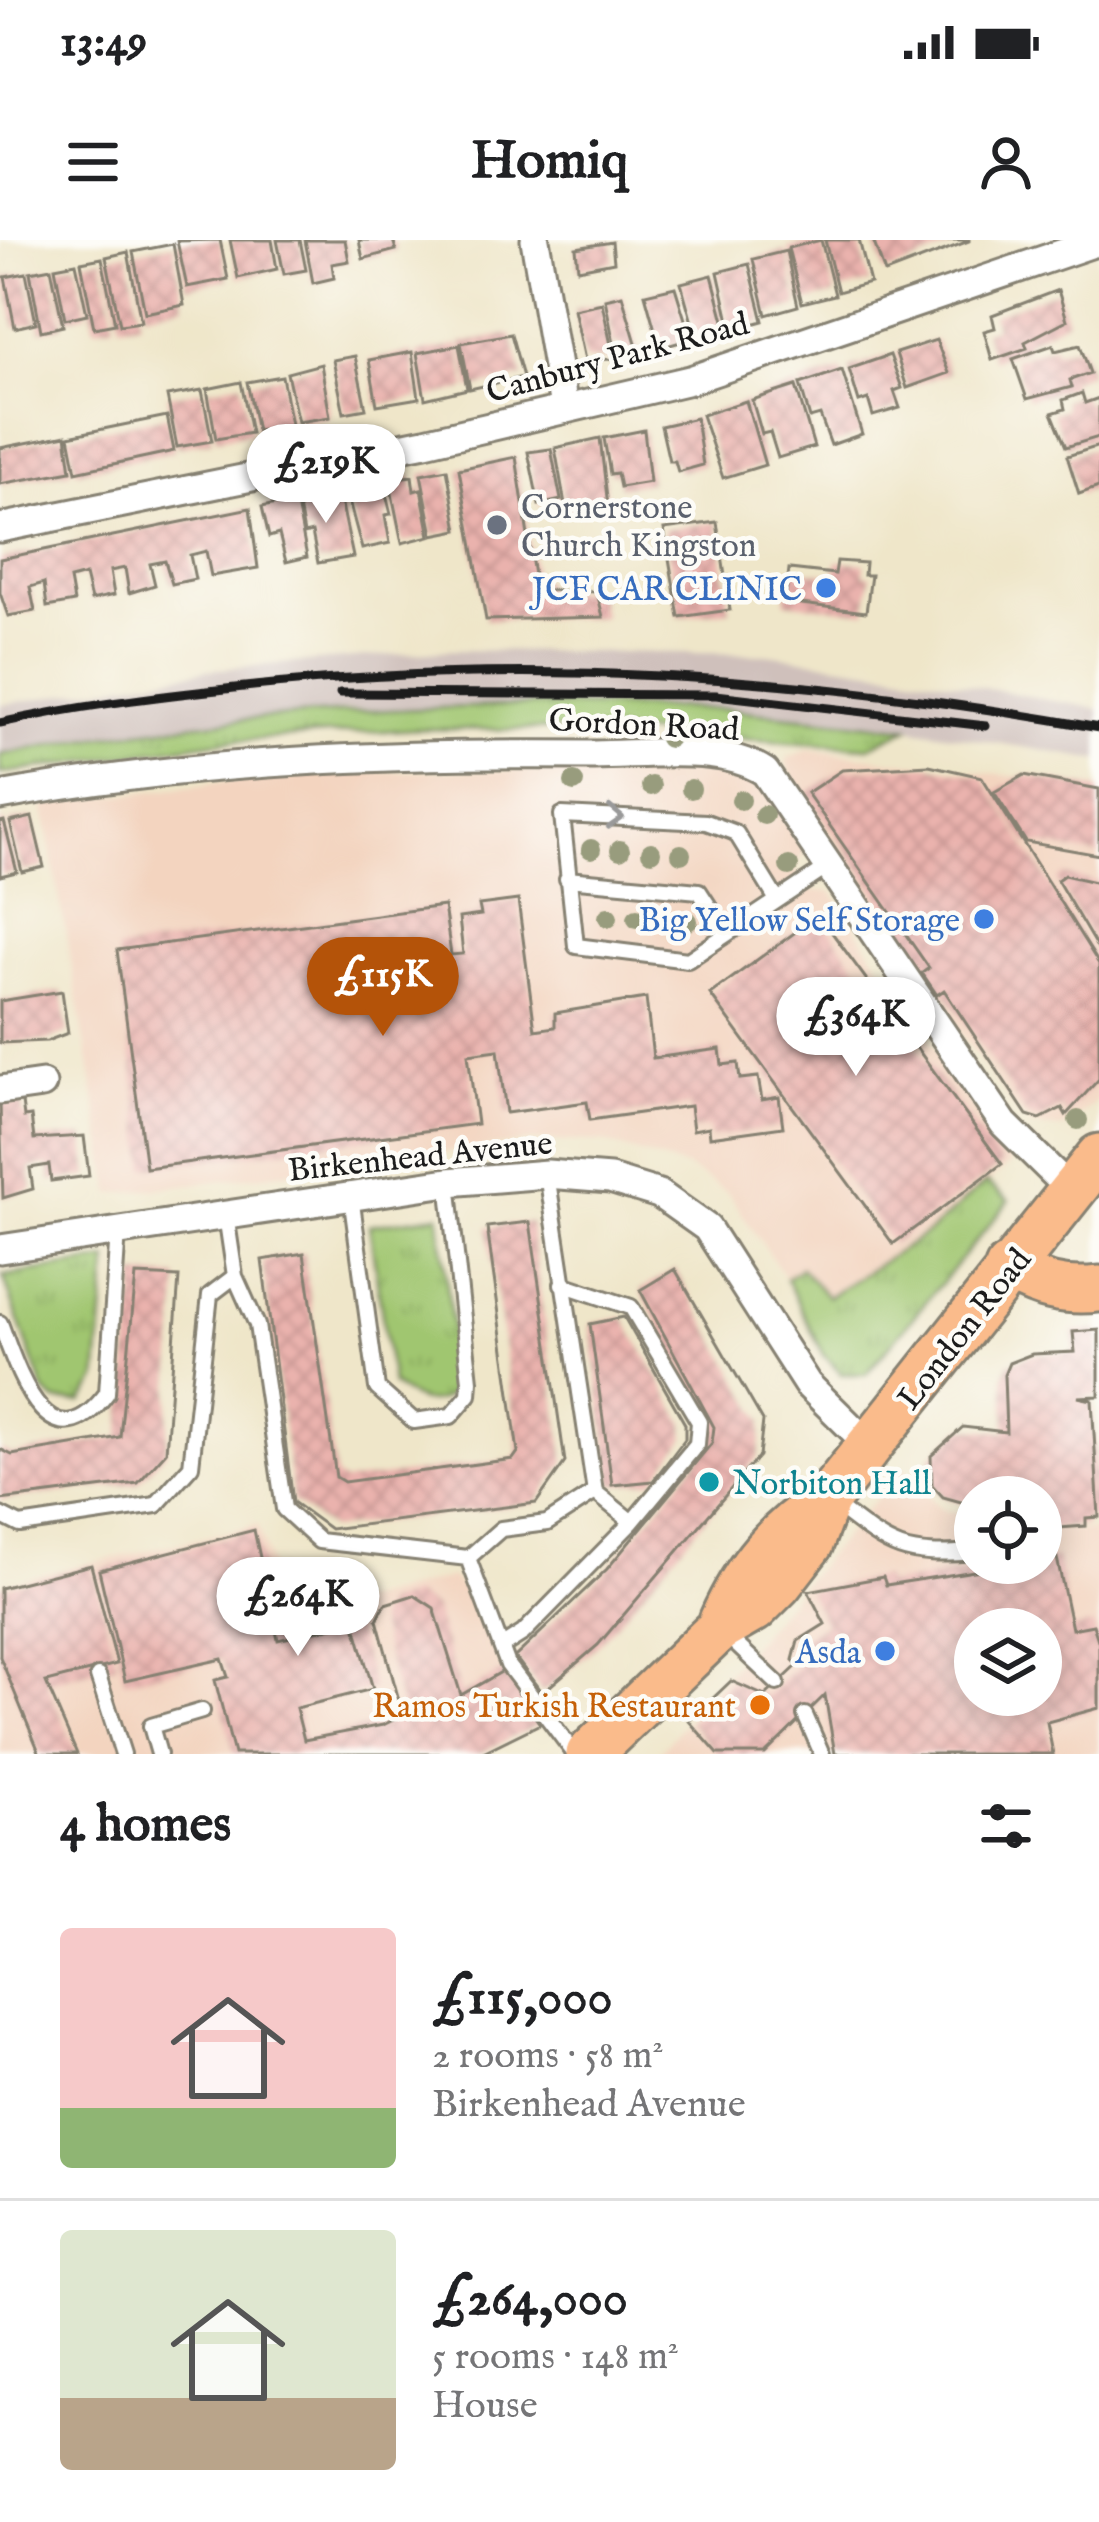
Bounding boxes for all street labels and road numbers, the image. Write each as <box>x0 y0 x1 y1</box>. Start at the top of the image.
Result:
street label: Canbury Park Road <box>482 304 754 414</box>
street label: Gordon Road <box>548 700 741 752</box>
street label: Birkenhead Avenue <box>286 1123 554 1193</box>
street label: London Road <box>889 1240 1042 1419</box>

